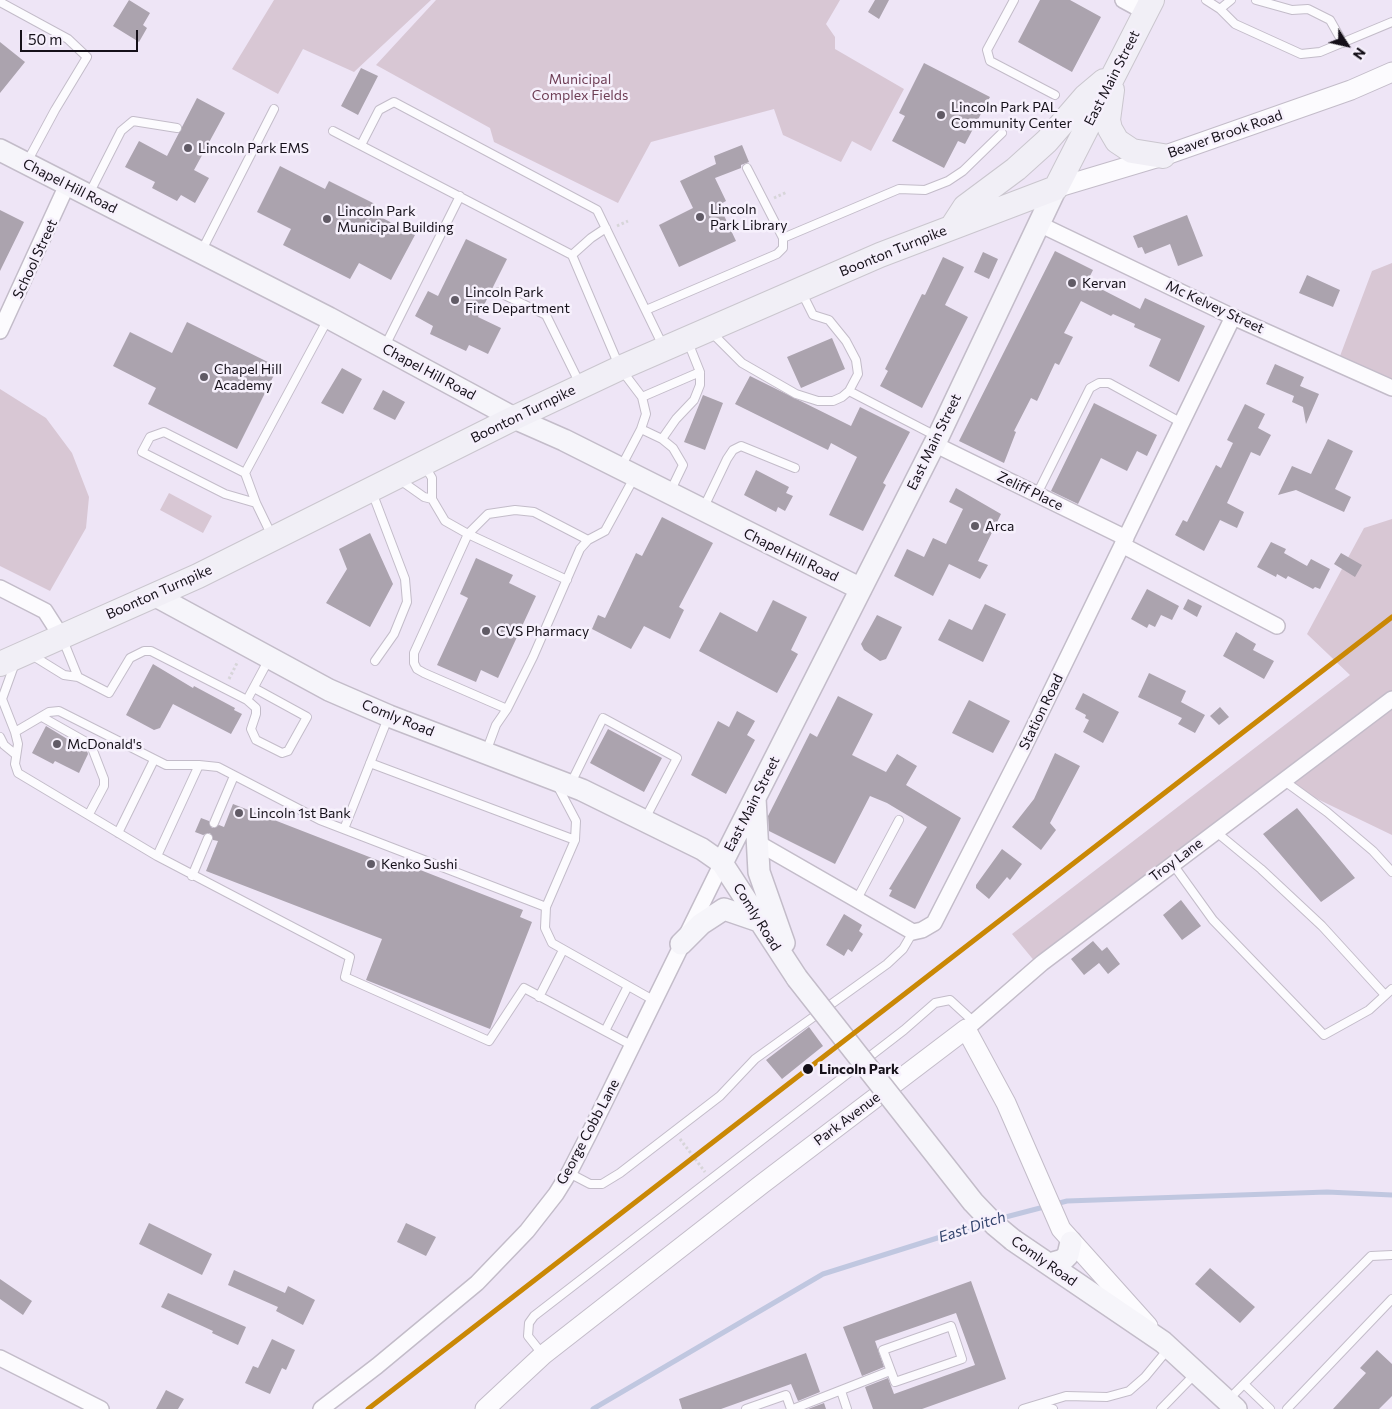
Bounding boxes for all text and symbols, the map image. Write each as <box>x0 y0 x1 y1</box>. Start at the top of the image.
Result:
scale bar <box>22 20 140 52</box>
north arrow <box>1322 20 1372 70</box>
street label: East Main Street <box>1081 27 1143 129</box>
text: 50 m <box>28 30 62 48</box>
text: N <box>1350 45 1370 63</box>
park label: Municipal Complex Fields <box>532 71 628 104</box>
place label: Lincoln Park PAL Community Center <box>951 99 1072 132</box>
street label: Beaver Brook Road <box>1165 106 1285 162</box>
marker: Lincoln Park PAL Community Center <box>935 109 947 121</box>
place label: Lincoln Park EMS <box>198 140 309 156</box>
marker: Lincoln Park EMS <box>182 142 194 154</box>
street label: Chapel Hill Road <box>20 155 120 217</box>
place label: Lincoln Park Library <box>710 201 787 233</box>
place label: Lincoln Park Municipal Building <box>337 203 453 236</box>
marker: Lincoln Park Library <box>694 211 706 223</box>
marker: Lincoln Park Municipal Building <box>321 213 333 225</box>
street label: School Street <box>9 217 61 301</box>
street label: Boonton Turnpike <box>837 222 949 280</box>
place label: Kervan <box>1082 275 1126 291</box>
marker: Kervan <box>1066 277 1078 289</box>
street label: Mc Kelvey Street <box>1163 277 1267 337</box>
place label: Lincoln Park Fire Department <box>465 284 570 316</box>
marker: Lincoln Park Fire Department <box>449 294 461 306</box>
street label: Chapel Hill Road <box>379 340 479 404</box>
place label: Chapel Hill Academy <box>214 361 282 394</box>
marker: Chapel Hill Academy <box>198 371 210 383</box>
street label: Boonton Turnpike <box>468 381 578 447</box>
street label: East Main Street <box>903 391 965 493</box>
street label: Zeliff Place <box>994 468 1066 514</box>
place label: Arca <box>985 518 1014 534</box>
marker: Arca <box>969 520 981 532</box>
street label: Chapel Hill Road <box>741 525 841 585</box>
street label: Boonton Turnpike <box>103 561 215 623</box>
place label: CVS Pharmacy <box>496 623 589 639</box>
marker: CVS Pharmacy <box>480 625 492 637</box>
street label: Station Road <box>1015 671 1067 753</box>
street label: Comly Road <box>359 696 437 740</box>
place label: McDonald's <box>67 736 142 752</box>
marker: McDonald's <box>51 738 63 750</box>
street label: East Main Street <box>721 753 783 855</box>
place label: Lincoln 1st Bank <box>249 805 351 821</box>
marker: Lincoln 1st Bank <box>233 807 245 819</box>
street label: Troy Lane <box>1146 835 1206 885</box>
place label: Kenko Sushi <box>381 856 458 872</box>
marker: Kenko Sushi <box>365 858 377 870</box>
street label: Comly Road <box>730 880 784 954</box>
place label: Lincoln Park <box>819 1061 899 1077</box>
marker: Lincoln Park <box>801 1062 815 1076</box>
street label: George Cobb Lane <box>553 1076 623 1188</box>
street label: Park Avenue <box>811 1089 883 1149</box>
water label: East Ditch <box>936 1208 1008 1246</box>
street label: Comly Road <box>1008 1232 1080 1290</box>

